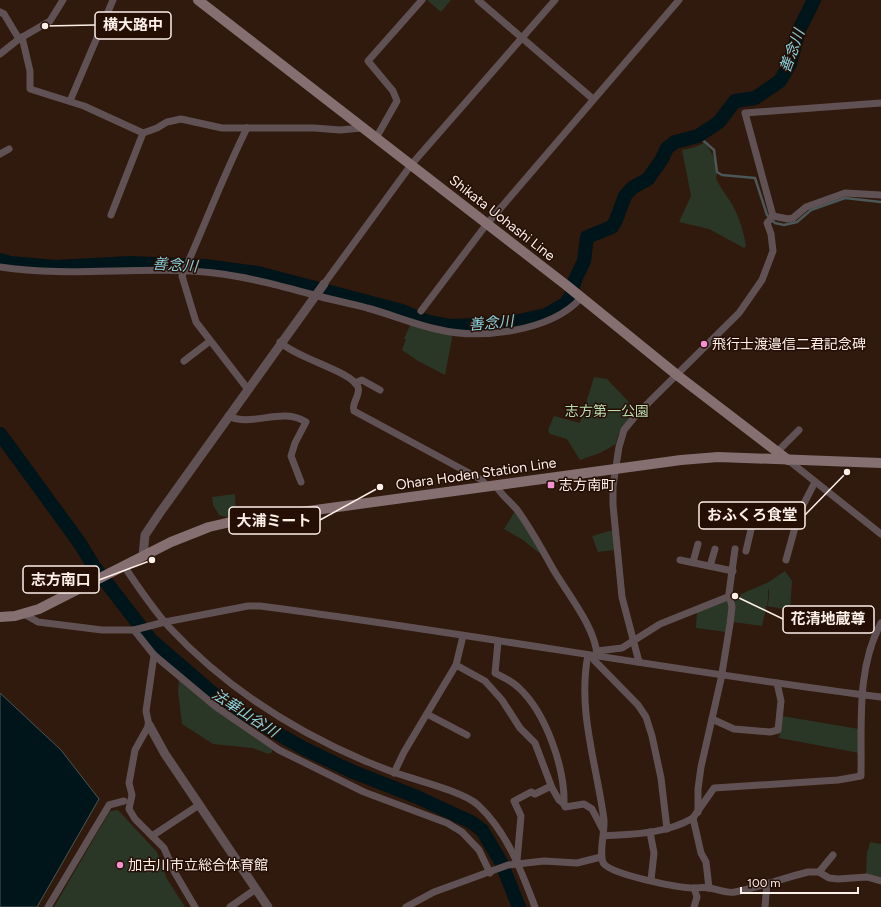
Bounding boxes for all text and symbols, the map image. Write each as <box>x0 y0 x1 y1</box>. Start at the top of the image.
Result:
callout: 横大路中 <box>95 12 171 39</box>
text: 横大路中 <box>103 16 163 34</box>
water label: 善念川 <box>776 25 809 75</box>
street label: Shikata Uohashi Line <box>446 172 558 265</box>
water label: 善念川 <box>152 254 200 276</box>
water label: 善念川 <box>468 312 516 334</box>
place label: 飛行士渡邉信二君記念碑 <box>712 336 866 353</box>
marker: 飛行士渡邉信二君記念碑 <box>699 339 709 349</box>
park label: 志方第一公園 <box>565 403 649 420</box>
street label: Ohara Hoden Station Line <box>395 454 558 494</box>
place label: 志方南町 <box>559 477 615 494</box>
marker: 志方南町 <box>546 480 556 490</box>
callout: おふくろ食堂 <box>699 502 805 529</box>
text: おふくろ食堂 <box>707 506 797 524</box>
callout: 大浦ミート <box>229 507 320 534</box>
text: 大浦ミート <box>236 512 312 530</box>
callout: 志方南口 <box>23 566 99 593</box>
text: 志方南口 <box>31 571 91 589</box>
callout: 花清地蔵尊 <box>783 606 874 633</box>
text: 花清地蔵尊 <box>790 610 866 628</box>
water label: 法華山谷川 <box>209 685 283 742</box>
place label: 加古川市立総合体育館 <box>128 857 268 874</box>
marker: 加古川市立総合体育館 <box>115 860 125 870</box>
scale bar <box>741 869 858 895</box>
text: 100 m <box>747 876 781 890</box>

